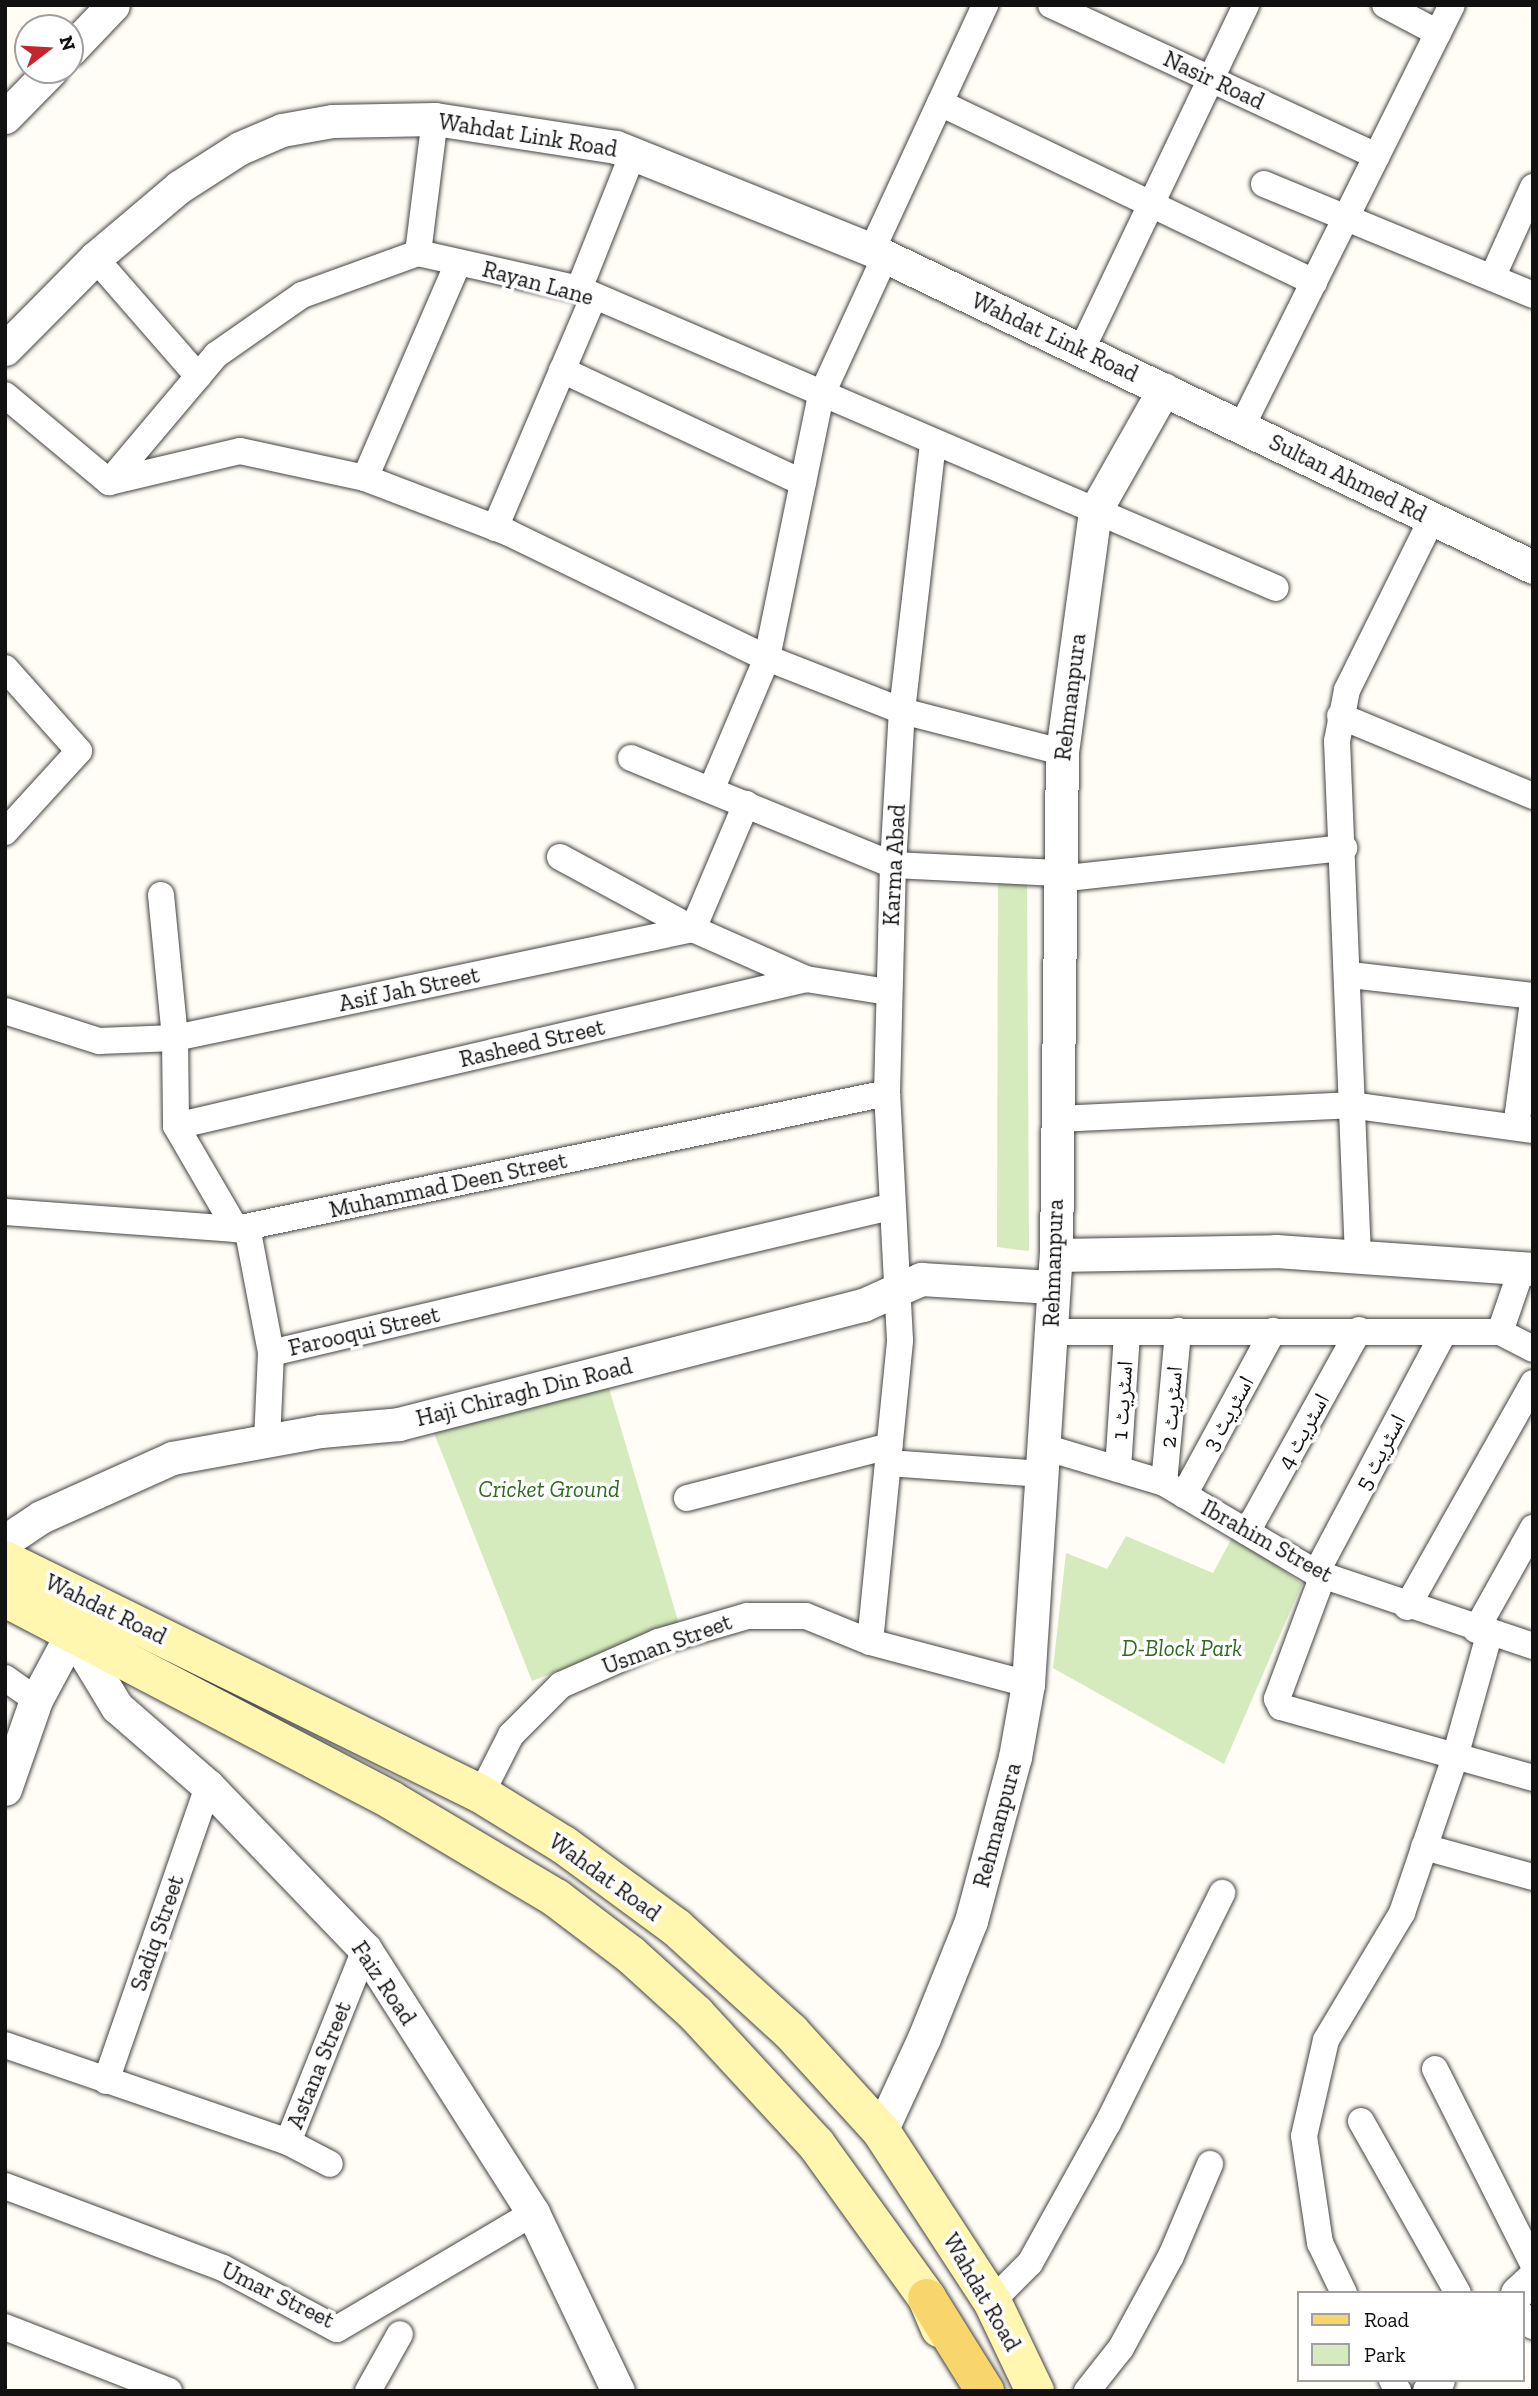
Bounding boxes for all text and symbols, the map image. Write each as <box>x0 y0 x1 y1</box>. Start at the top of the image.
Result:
north arrow <box>14 14 84 84</box>
text: N <box>55 33 81 54</box>
street label: Nasir Road <box>1159 45 1269 115</box>
street label: Wahdat Link Road <box>437 107 619 163</box>
street label: Rayan Lane <box>480 255 596 311</box>
street label: Wahdat Link Road <box>967 286 1143 388</box>
street label: Sultan Ahmed Rd <box>1265 428 1431 528</box>
street label: Rehmanpura <box>1048 632 1092 762</box>
street label: Karma Abad <box>877 803 911 927</box>
street label: Asif Jah Street <box>336 961 482 1017</box>
street label: Rasheed Street <box>457 1013 607 1073</box>
street label: Muhammad Deen Street <box>327 1146 569 1224</box>
street label: Rehmanpura <box>1037 1199 1069 1327</box>
street label: Farooqui Street <box>286 1300 442 1362</box>
street label: Haji Chiragh Din Road <box>413 1352 635 1432</box>
street label: اسٹریٹ 1 <box>1105 1360 1139 1440</box>
street label: اسٹریٹ 2 <box>1154 1365 1188 1449</box>
street label: اسٹریٹ 3 <box>1196 1371 1260 1455</box>
street label: اسٹریٹ 4 <box>1271 1388 1335 1474</box>
street label: اسٹریٹ 5 <box>1349 1409 1411 1495</box>
park label: Cricket Ground <box>478 1475 620 1503</box>
street label: Ibrahim Street <box>1197 1494 1337 1588</box>
street label: Wahdat Road <box>41 1568 171 1650</box>
street label: Usman Street <box>598 1608 736 1680</box>
park label: D-Block Park <box>1122 1634 1242 1662</box>
street label: Rehmanpura <box>967 1760 1027 1890</box>
street label: Wahdat Road <box>544 1827 666 1927</box>
street label: Sadiq Street <box>124 1872 190 1994</box>
street label: Faiz Road <box>346 1936 422 2030</box>
street label: Astana Street <box>281 1997 357 2133</box>
street label: Wahdat Road <box>937 2228 1027 2356</box>
street label: Umar Street <box>217 2256 339 2334</box>
legend <box>1296 2291 1524 2382</box>
text: Road <box>1364 2307 1409 2332</box>
text: Park <box>1364 2342 1406 2367</box>

